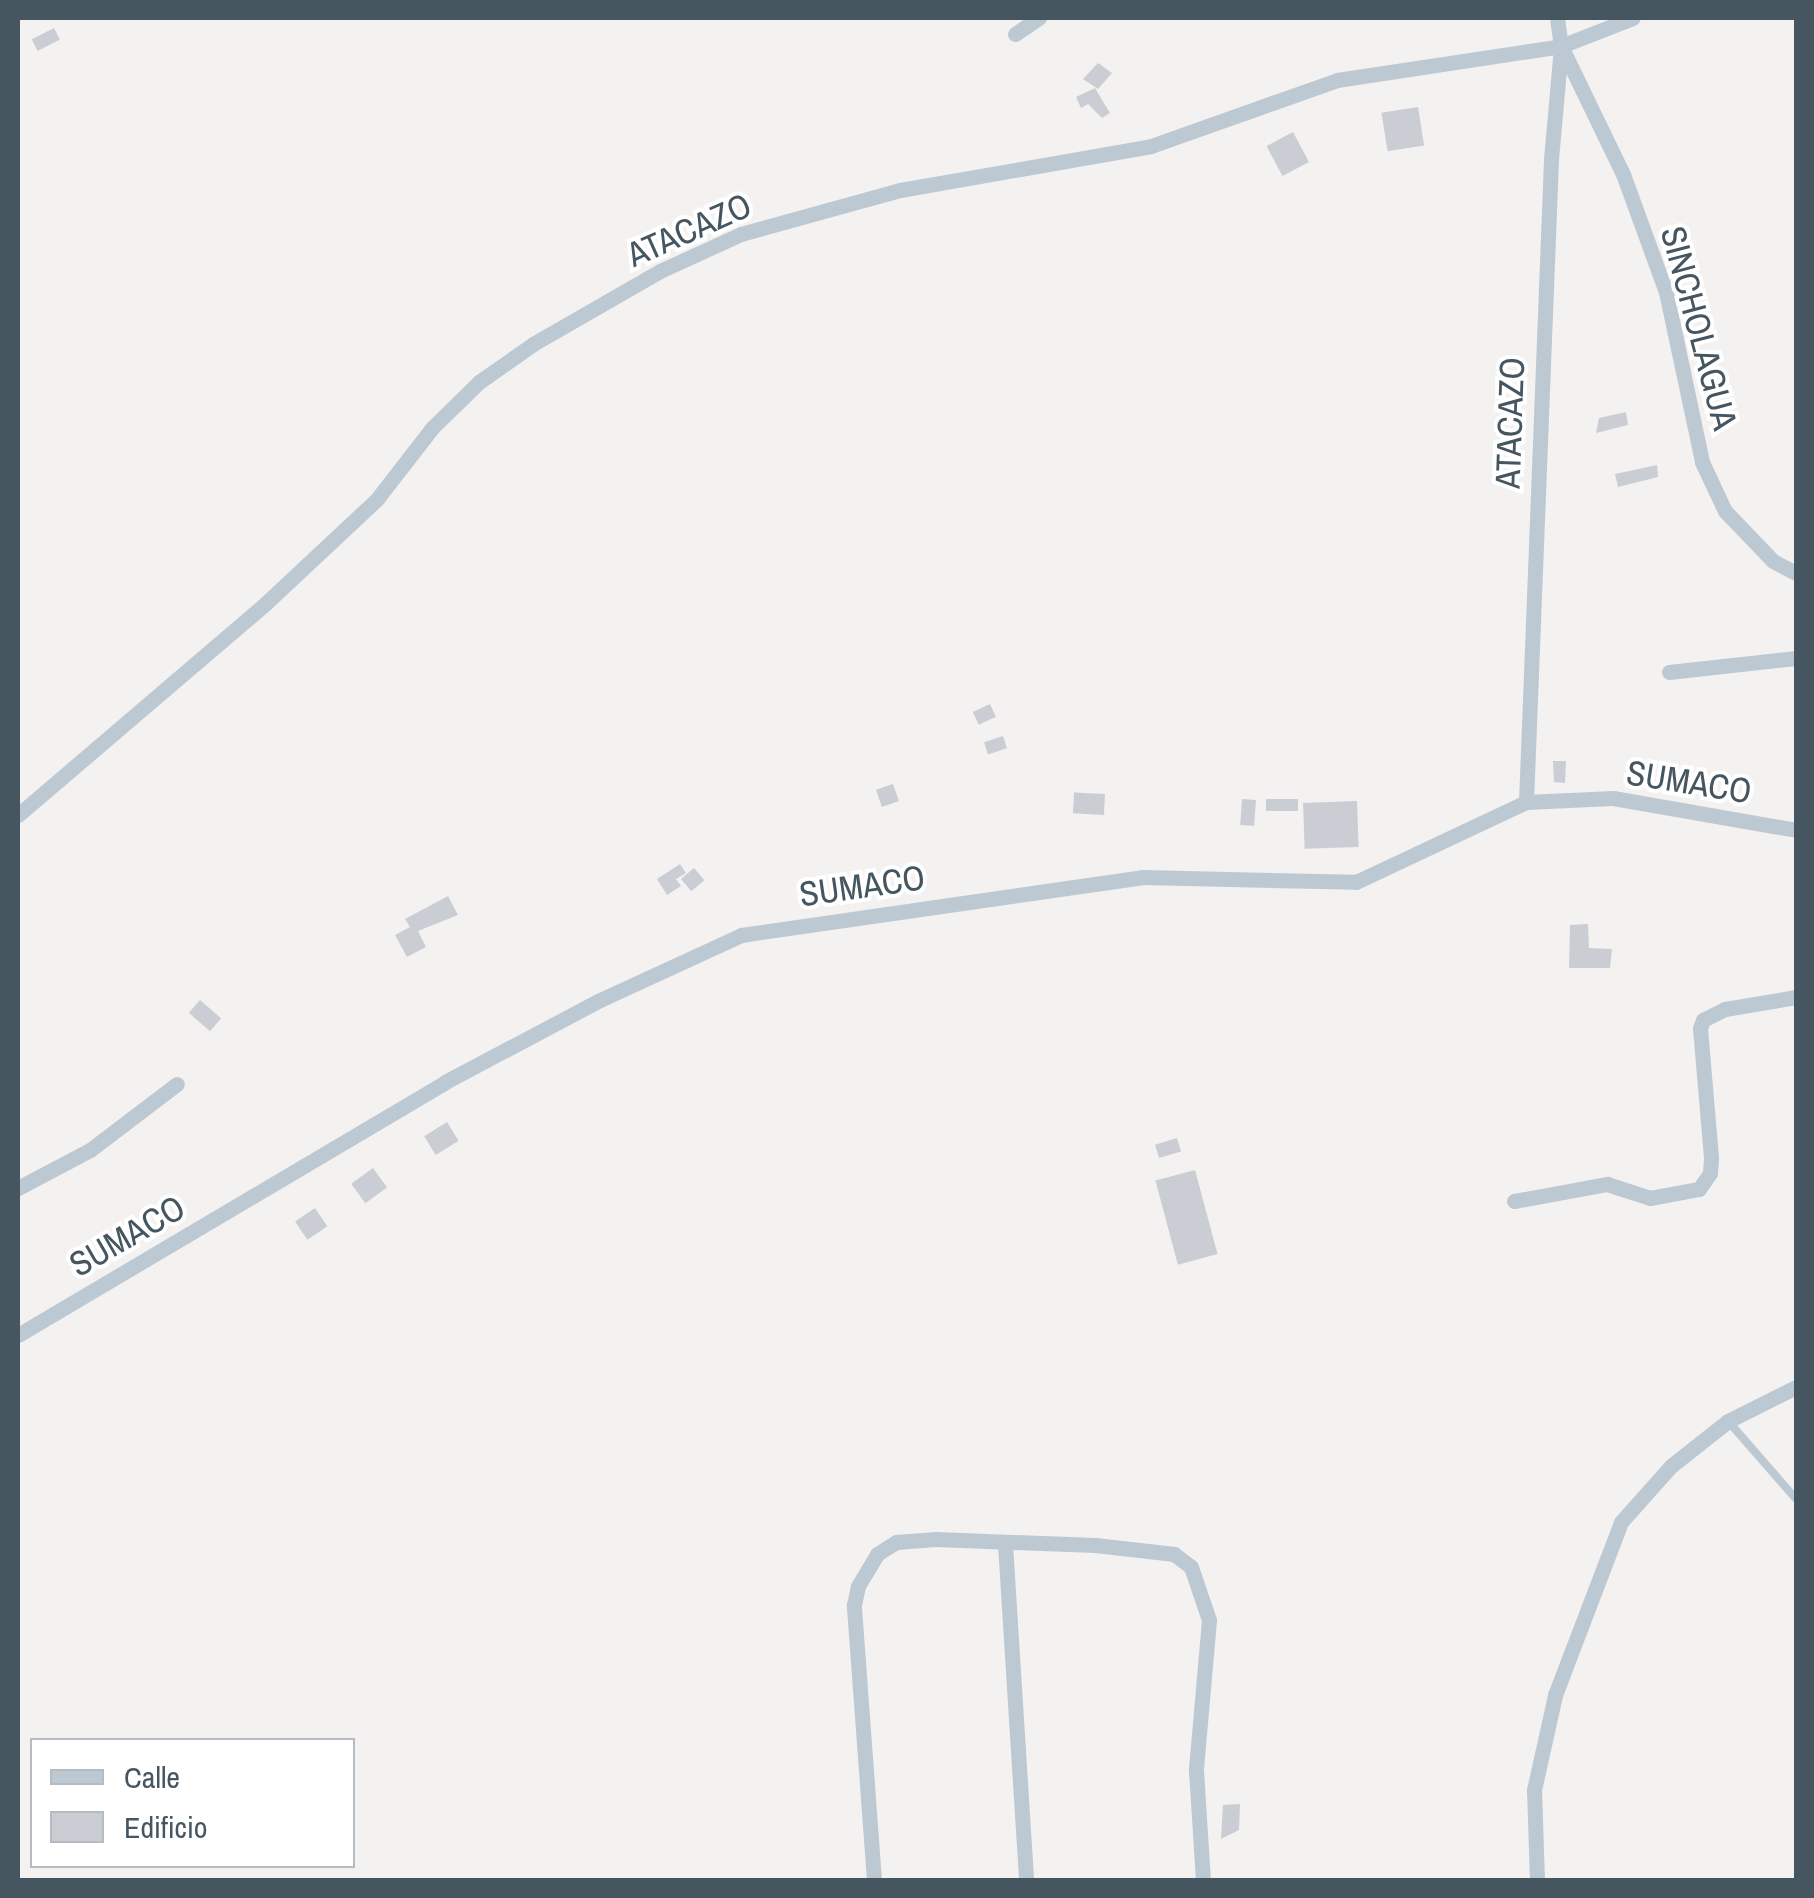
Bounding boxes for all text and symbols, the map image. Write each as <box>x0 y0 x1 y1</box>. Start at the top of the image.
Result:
street label: ATACAZO <box>620 184 758 276</box>
street label: SINCHOLAGUA <box>1652 222 1746 434</box>
street label: ATACAZO <box>1487 357 1533 489</box>
street label: SUMACO <box>1624 751 1754 813</box>
street label: SUMACO <box>797 856 927 916</box>
street label: SUMACO <box>62 1186 192 1286</box>
legend <box>30 1738 355 1868</box>
text: Calle <box>124 1757 180 1797</box>
text: Edificio <box>124 1807 207 1847</box>

